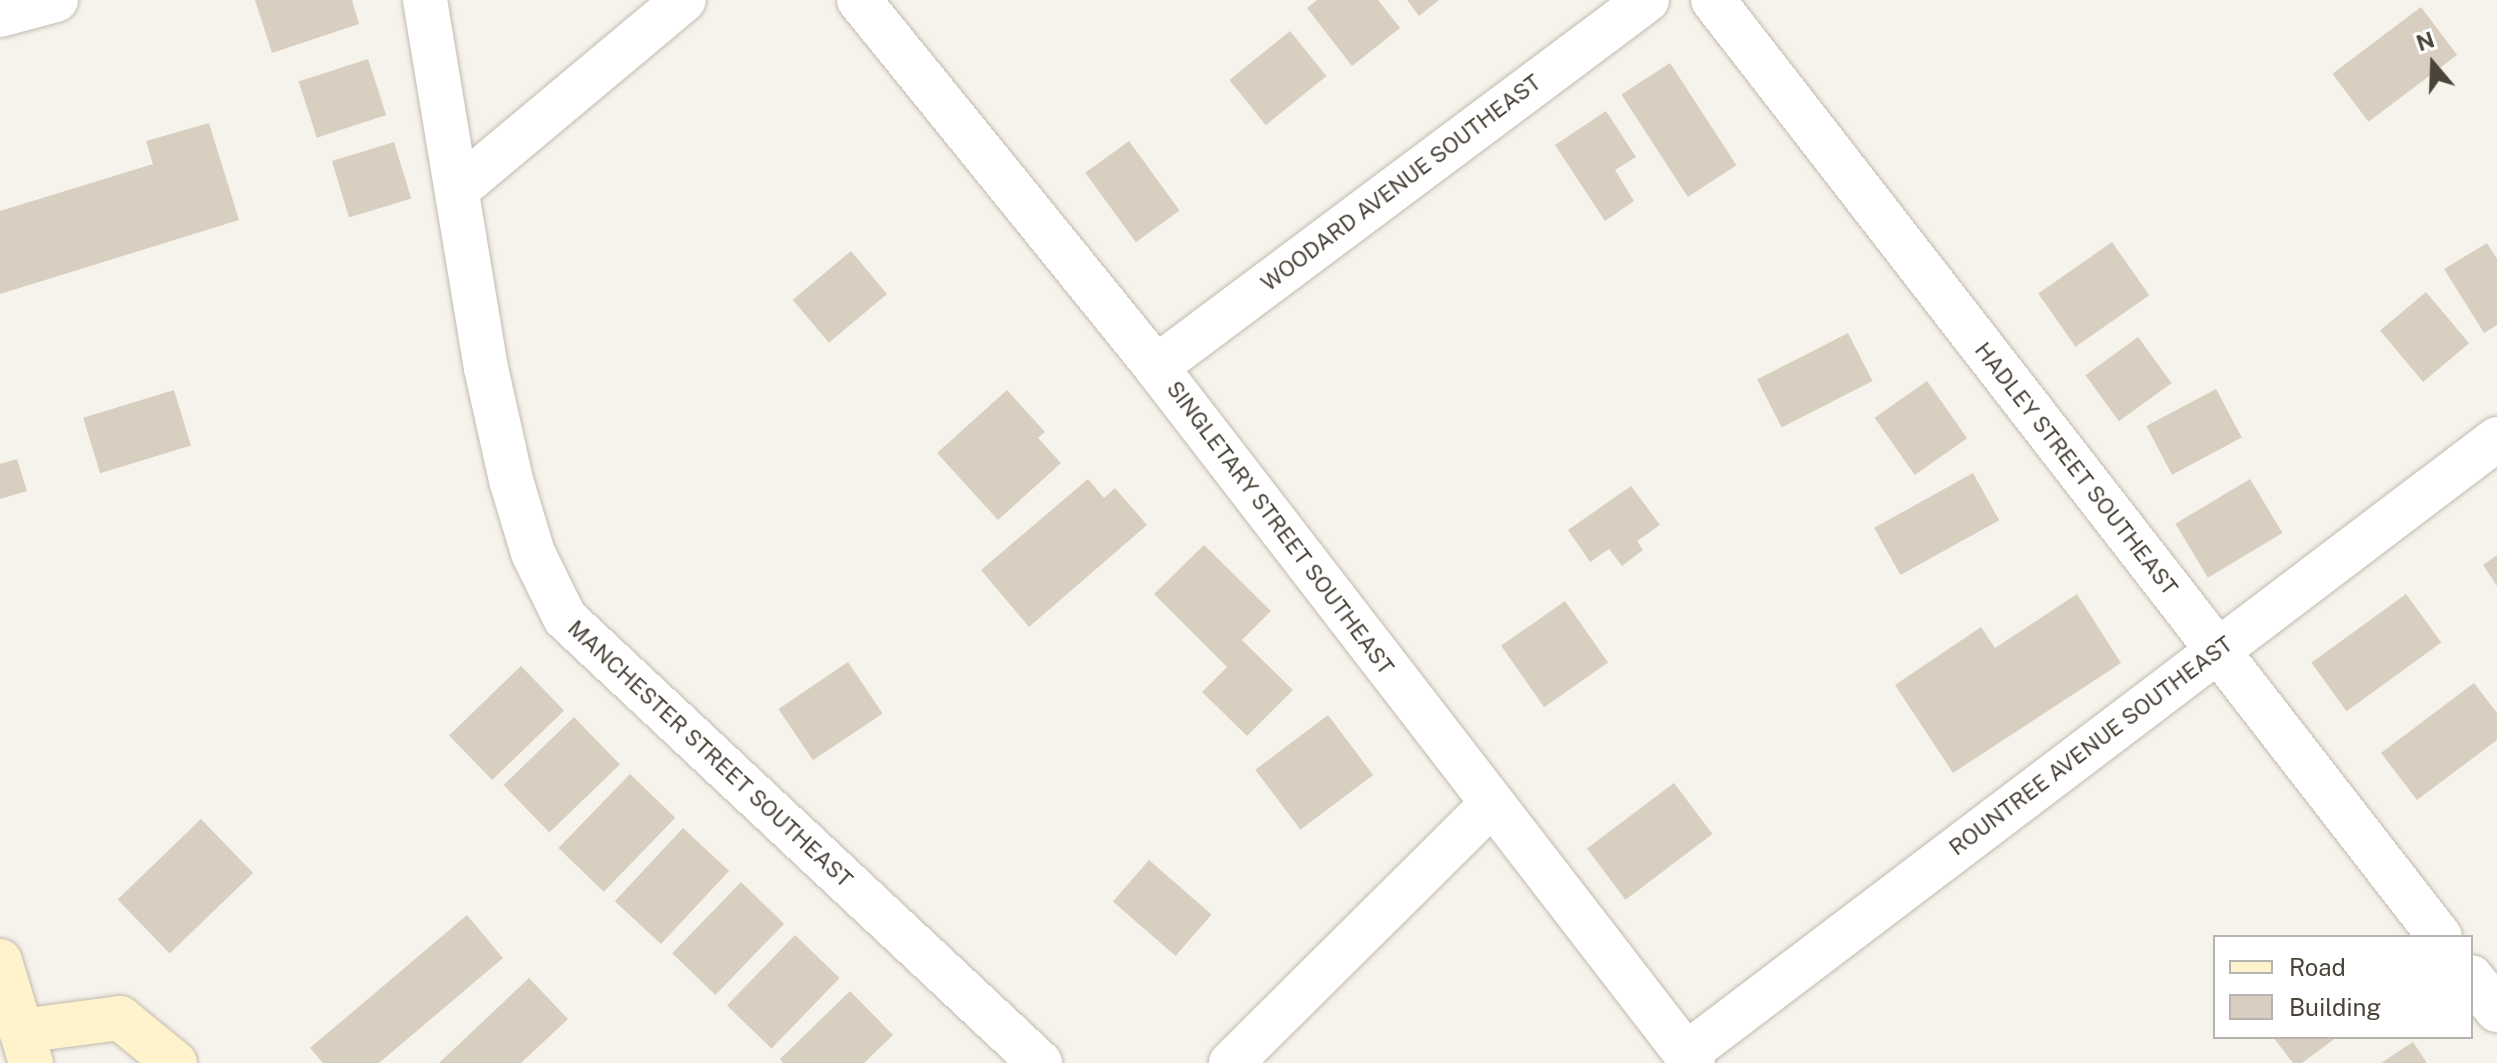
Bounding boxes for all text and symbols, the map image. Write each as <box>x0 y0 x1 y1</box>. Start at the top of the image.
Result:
north arrow <box>2393 24 2473 104</box>
text: N <box>2413 26 2438 56</box>
street label: WOODARD AVENUE SOUTHEAST <box>1256 69 1546 297</box>
street label: HADLEY STREET SOUTHEAST <box>1969 337 2183 601</box>
street label: SINGLETARY STREET SOUTHEAST <box>1161 376 1399 680</box>
street label: MANCHESTER STREET SOUTHEAST <box>562 615 858 893</box>
street label: ROUNTREE AVENUE SOUTHEAST <box>1944 631 2238 861</box>
legend <box>2213 935 2473 1039</box>
text: Road <box>2289 953 2346 981</box>
text: Building <box>2289 993 2381 1021</box>

